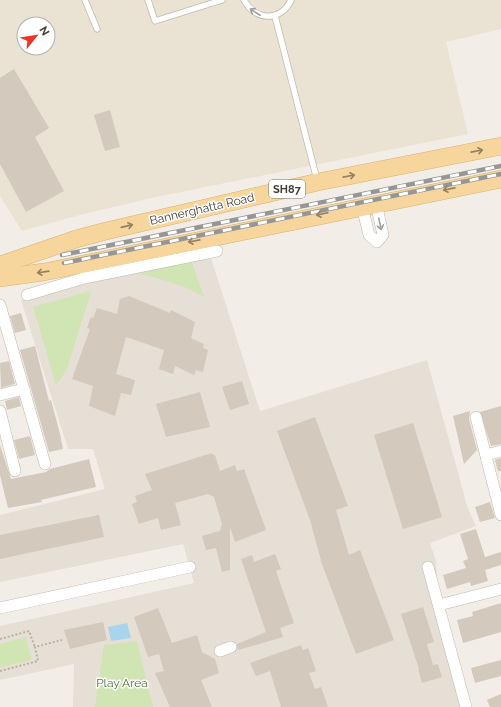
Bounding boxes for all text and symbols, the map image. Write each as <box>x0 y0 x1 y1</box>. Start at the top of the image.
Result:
one-way arrow <box>250 8 261 16</box>
north arrow <box>16 16 56 56</box>
text: N <box>36 24 52 38</box>
one-way arrow <box>470 146 483 154</box>
one-way arrow <box>342 171 355 179</box>
road number: SH87 <box>269 180 305 198</box>
one-way arrow <box>443 185 456 193</box>
street label: Bannerghatta Road <box>148 190 256 228</box>
one-way arrow <box>315 211 328 219</box>
one-way arrow <box>377 217 385 230</box>
one-way arrow <box>120 222 133 230</box>
one-way arrow <box>188 237 201 245</box>
one-way arrow <box>37 268 50 275</box>
park label: Play Area <box>96 676 148 690</box>

